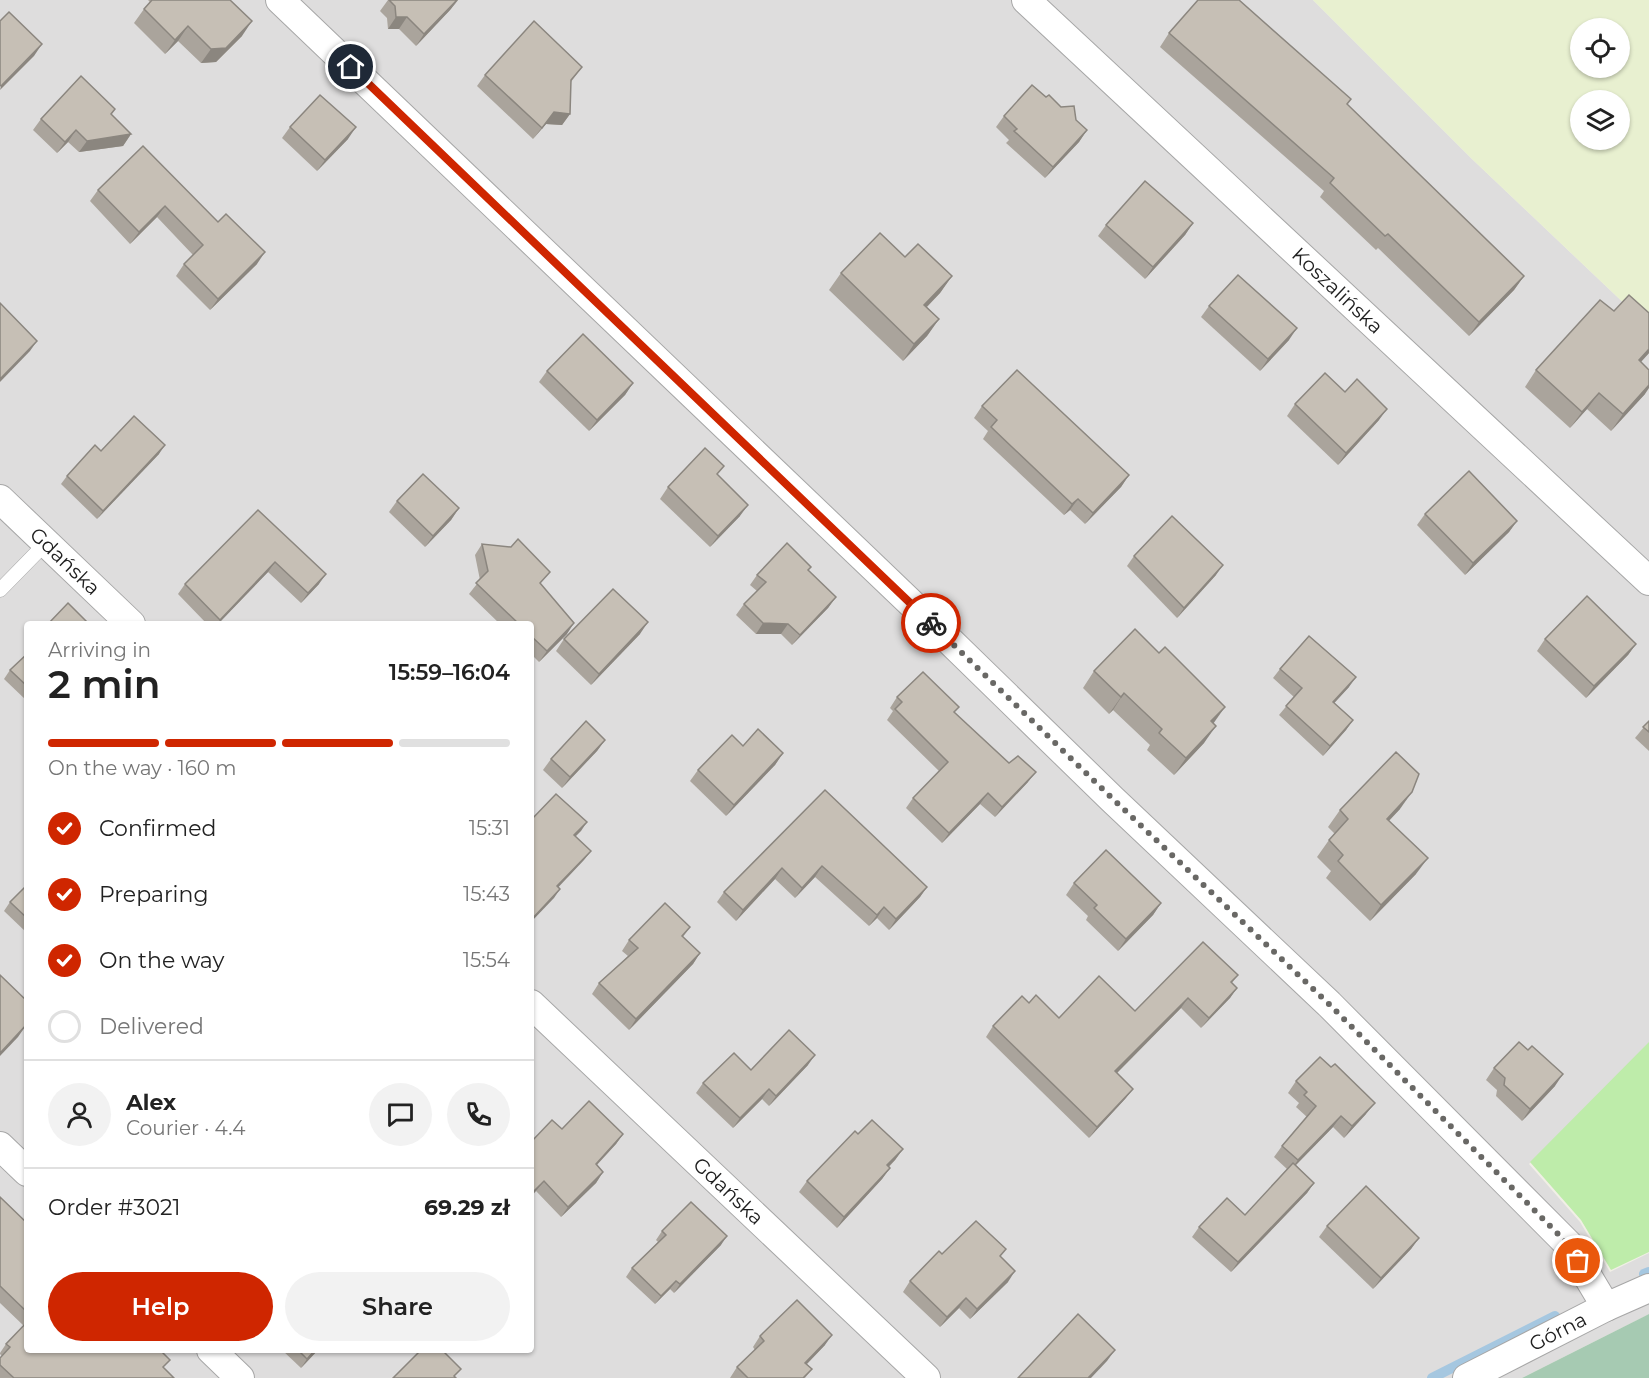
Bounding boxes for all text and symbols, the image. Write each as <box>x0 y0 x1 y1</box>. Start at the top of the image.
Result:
map controls <box>1570 18 1630 150</box>
button: locate <box>1570 18 1630 78</box>
pin <box>325 41 376 92</box>
icon: home <box>334 50 367 83</box>
button: layers <box>1570 90 1630 150</box>
street label: Koszalińska <box>1287 242 1388 339</box>
street label: Gdańska <box>25 522 105 600</box>
courier <box>901 593 961 653</box>
icon: bike <box>915 607 948 640</box>
text: Arriving in <box>48 638 151 662</box>
text: 15:59–16:04 <box>389 659 510 686</box>
text: 2 min <box>48 660 161 708</box>
text: On the way · 160 m <box>48 756 237 780</box>
icon: check <box>48 812 81 845</box>
text: Confirmed <box>99 815 216 842</box>
text: 15:31 <box>469 816 510 840</box>
icon: check <box>48 878 81 911</box>
text: Preparing <box>99 881 208 908</box>
text: 15:43 <box>463 882 510 906</box>
icon: check <box>48 944 81 977</box>
text: On the way <box>99 947 224 974</box>
text: 15:54 <box>463 948 510 972</box>
text: Delivered <box>99 1013 204 1040</box>
button: person <box>48 1083 111 1146</box>
button: chat <box>369 1083 432 1146</box>
button: phone <box>447 1083 510 1146</box>
text: Alex <box>126 1089 176 1116</box>
text: Courier · 4.4 <box>126 1116 245 1140</box>
street label: Gdańska <box>688 1152 769 1230</box>
text: Order #3021 <box>48 1194 181 1221</box>
text: 69.29 zł <box>424 1194 510 1221</box>
pin <box>1552 1235 1603 1286</box>
icon: bag <box>1561 1244 1594 1277</box>
button: Help <box>48 1272 273 1341</box>
button: Share <box>285 1272 510 1341</box>
street label: Górna <box>1525 1307 1591 1356</box>

